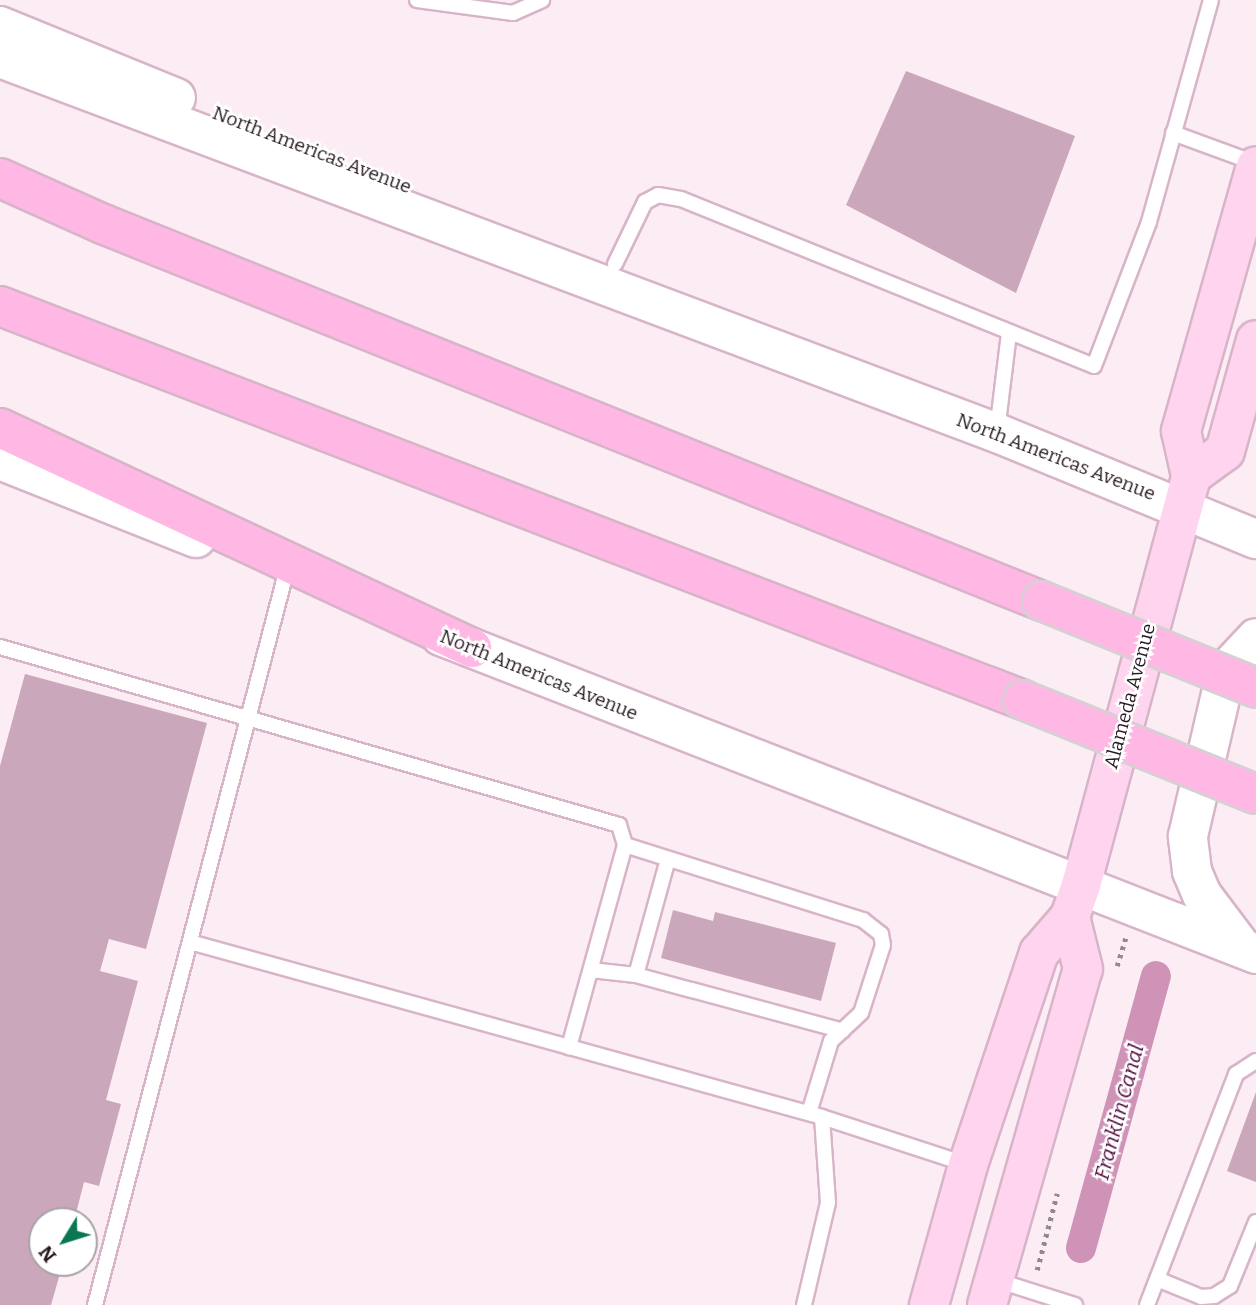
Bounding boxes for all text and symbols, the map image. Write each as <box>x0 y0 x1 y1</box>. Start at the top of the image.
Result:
street label: North Americas Avenue <box>209 102 415 198</box>
street label: North Americas Avenue <box>953 409 1159 505</box>
street label: Alameda Avenue <box>1100 621 1160 771</box>
street label: North Americas Avenue <box>437 625 641 725</box>
water label: Franklin Canal <box>1089 1042 1149 1182</box>
north arrow <box>28 1207 98 1277</box>
text: N <box>34 1241 61 1267</box>

